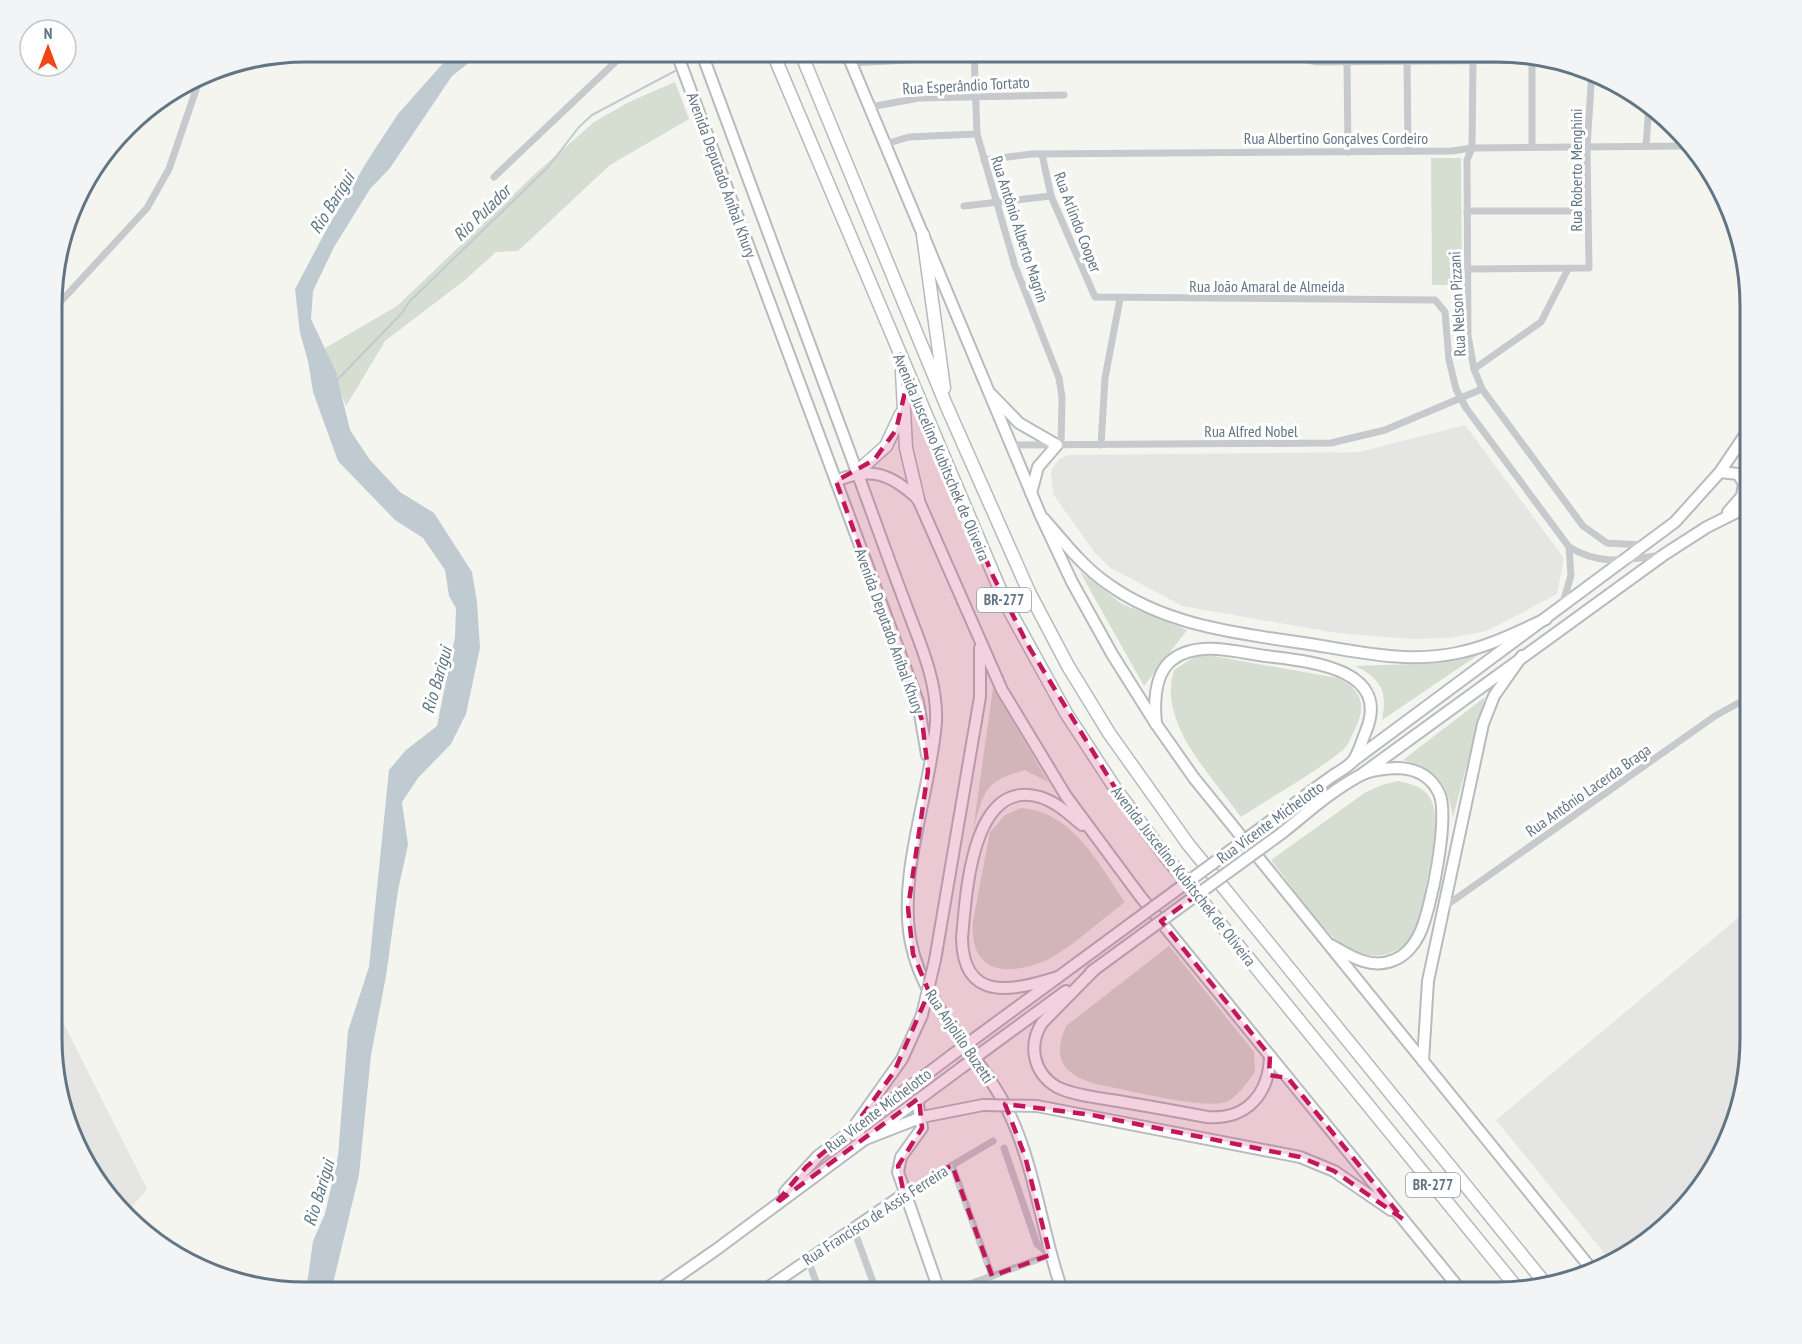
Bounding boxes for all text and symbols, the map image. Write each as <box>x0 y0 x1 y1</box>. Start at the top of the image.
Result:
north arrow <box>18 18 78 78</box>
text: N <box>44 23 52 43</box>
street label: Rua Esperândio Tortato <box>902 72 1030 98</box>
street label: Avenida Deputado Aníbal Khury <box>683 90 761 260</box>
street label: Rua Roberto Menghini <box>1566 108 1586 232</box>
street label: Rua Albertino Gonçalves Cordeiro <box>1244 128 1428 148</box>
street label: Rua Antônio Alberto Magrin <box>987 153 1053 305</box>
water label: Rio Barigui <box>304 166 360 238</box>
street label: Rua Arlindo Cooper <box>1050 169 1107 276</box>
water label: Rio Pulador <box>448 177 518 246</box>
street label: Rua Nelson Pizzani <box>1444 251 1470 357</box>
street label: Rua João Amaral de Almeida <box>1189 276 1345 296</box>
street label: Avenida Juscelino Kubitschek de Oliveira <box>889 350 995 564</box>
street label: Rua Alfred Nobel <box>1204 421 1298 441</box>
street label: Avenida Deputado Aníbal Khury <box>851 546 929 716</box>
road number: BR-277 <box>977 588 1031 612</box>
water label: Rio Barigui <box>416 642 458 716</box>
street label: Rua Antônio Lacerda Braga <box>1522 739 1654 841</box>
street label: Rua Vicente Michelotto <box>1213 776 1328 868</box>
street label: Avenida Juscelino Kubitschek de Oliveira <box>1107 782 1261 970</box>
street label: Rua Anjolilo Buzetti <box>921 985 999 1087</box>
street label: Rua Vicente Michelotto <box>821 1064 935 1156</box>
water label: Rio Barigui <box>298 1155 340 1229</box>
street label: Rua Francisco de Assis Ferreira <box>799 1161 951 1269</box>
road number: BR-277 <box>1406 1173 1460 1197</box>

